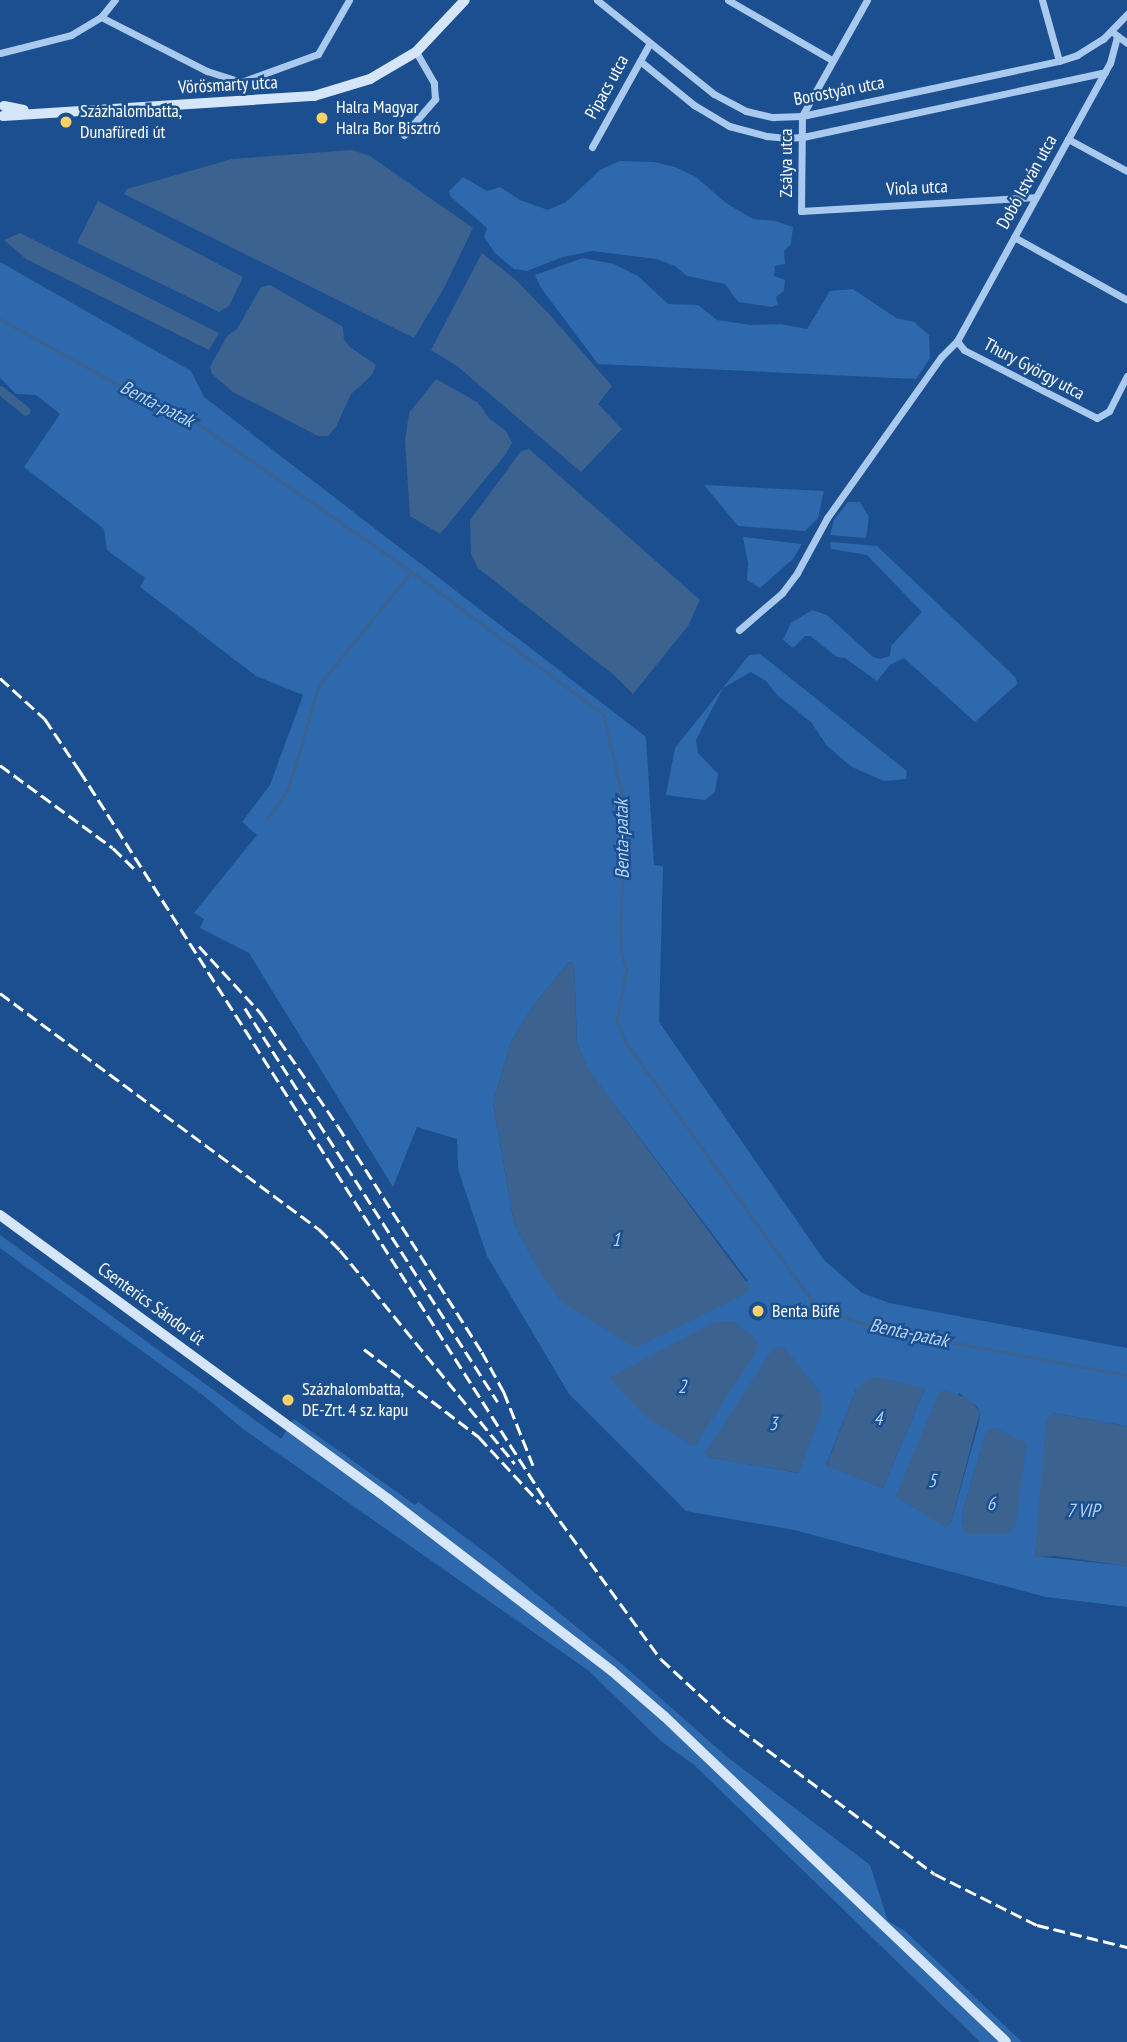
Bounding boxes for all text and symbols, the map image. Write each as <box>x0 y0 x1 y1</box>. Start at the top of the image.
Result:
street label: Pipacs utca <box>581 51 633 123</box>
street label: Vörösmarty utca <box>177 72 279 98</box>
street label: Borostyán utca <box>792 72 886 110</box>
place label: Halra Magyar Halra Bor Bisztró <box>336 97 441 140</box>
place label: Százhalombatta, Dunafüredi út <box>80 101 182 144</box>
marker: Halra Magyar Halra Bor Bisztró <box>314 110 330 126</box>
marker: Százhalombatta, Dunafüredi út <box>58 114 74 130</box>
street label: Zsálya utca <box>775 128 797 198</box>
street label: Dobó István utca <box>992 131 1062 233</box>
street label: Viola utca <box>886 176 948 200</box>
street label: Thury György utca <box>979 333 1089 405</box>
water label: Benta-patak <box>116 376 198 432</box>
water label: Benta-patak <box>610 799 634 879</box>
water label: 1 <box>612 1229 620 1251</box>
street label: Csenterics Sándor út <box>93 1258 209 1350</box>
place label: Benta Büfé <box>772 1300 840 1322</box>
marker: Benta Büfé <box>750 1303 766 1319</box>
water label: Benta-patak <box>868 1314 950 1352</box>
water label: 2 <box>678 1376 686 1398</box>
place label: Százhalombatta, DE-Zrt. 4 sz. kapu <box>302 1379 411 1422</box>
marker: Százhalombatta, DE-Zrt. 4 sz. kapu <box>280 1392 296 1408</box>
water label: 4 <box>874 1408 882 1430</box>
water label: 3 <box>769 1413 777 1435</box>
water label: 5 <box>928 1470 936 1492</box>
water label: 6 <box>987 1493 995 1515</box>
water label: 7 VIP <box>1066 1500 1100 1522</box>

